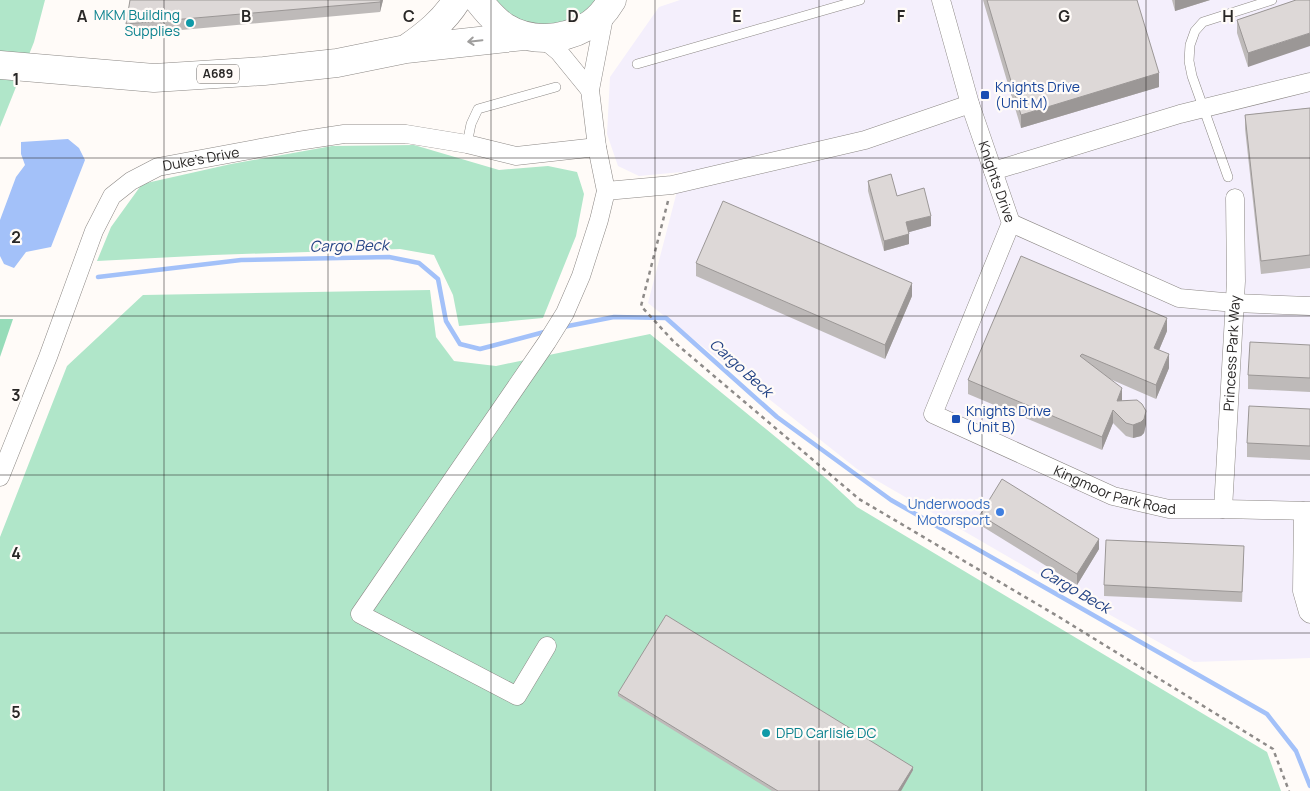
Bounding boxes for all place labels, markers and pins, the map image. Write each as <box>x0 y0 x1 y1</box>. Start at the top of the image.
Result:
place label: MKM Building Supplies <box>94 5 180 40</box>
marker: MKM Building Supplies <box>184 17 196 29</box>
place label: Knights Drive (Unit M) <box>995 77 1080 112</box>
marker: Knights Drive (Unit M) <box>979 89 991 101</box>
place label: Knights Drive (Unit B) <box>966 401 1051 436</box>
marker: Knights Drive (Unit B) <box>950 413 962 425</box>
place label: Underwoods Motorsport <box>908 494 990 529</box>
marker: Underwoods Motorsport <box>994 506 1006 518</box>
place label: DPD Carlisle DC <box>776 723 876 742</box>
marker: DPD Carlisle DC <box>760 727 772 739</box>

